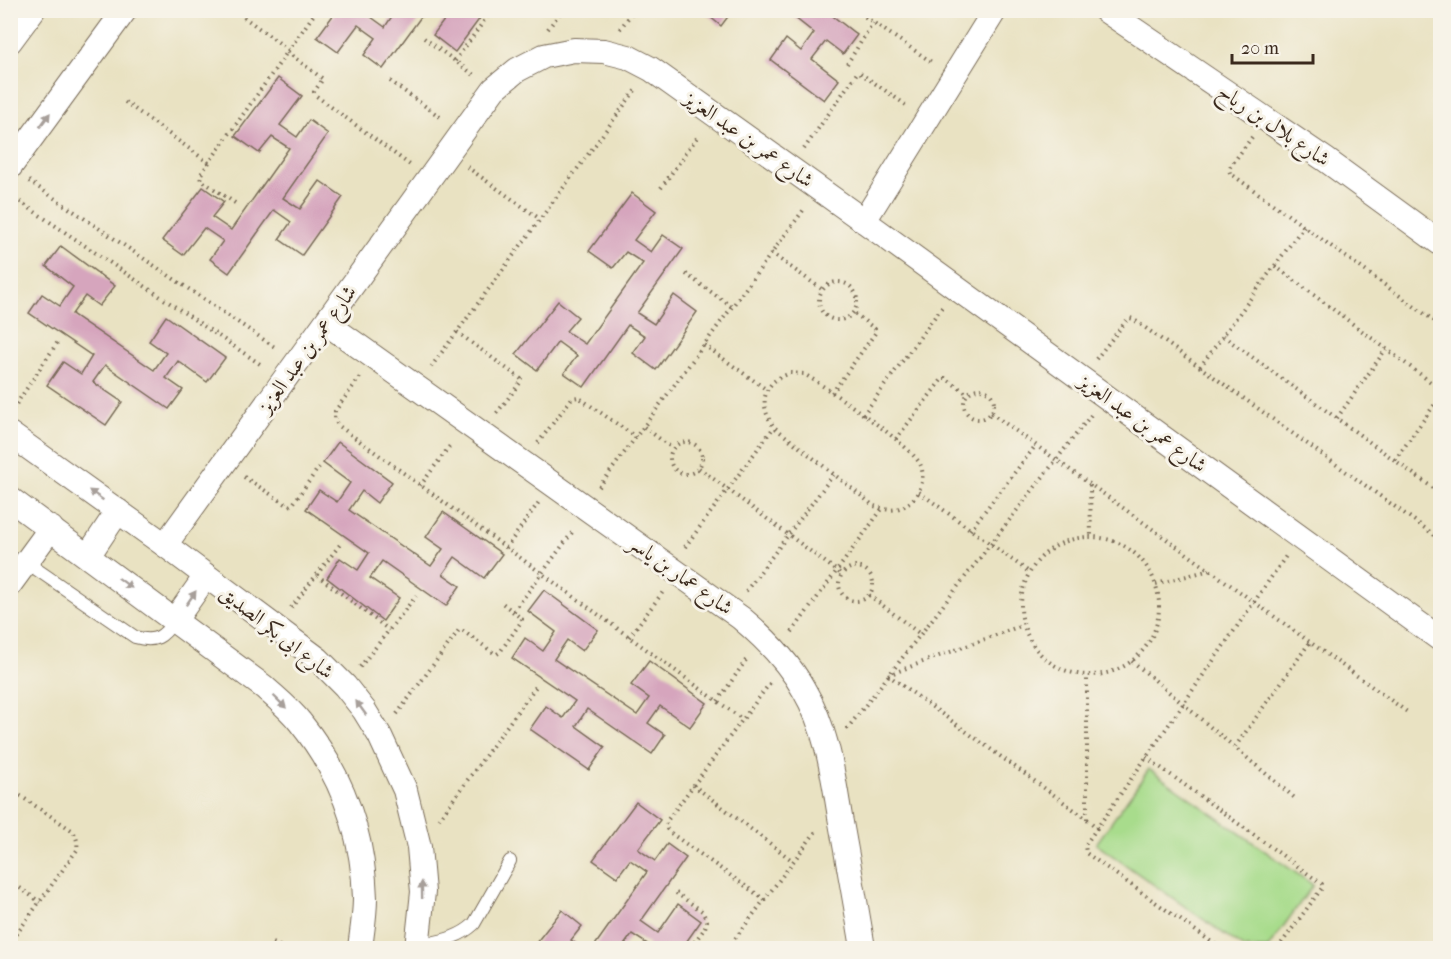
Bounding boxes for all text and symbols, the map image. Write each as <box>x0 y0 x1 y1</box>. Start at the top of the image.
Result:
scale bar <box>1232 27 1313 65</box>
text: 20 m <box>1241 38 1279 59</box>
street label: شارع بلال بن رباح <box>1210 79 1334 177</box>
street label: شارع عمر بن عبد العزيز <box>675 84 818 197</box>
one-way arrow <box>39 113 51 129</box>
street label: شارع عمر بن عبد العزيز <box>251 280 366 423</box>
street label: شارع عمر بن عبد العزيز <box>1069 367 1212 482</box>
one-way arrow <box>88 489 104 501</box>
street label: شارع عمار بن ياسر <box>619 529 738 625</box>
one-way arrow <box>117 577 133 589</box>
street label: شارع ابى بكر الصديق <box>212 580 339 689</box>
one-way arrow <box>185 590 196 606</box>
one-way arrow <box>272 694 286 708</box>
one-way arrow <box>356 701 368 716</box>
one-way arrow <box>417 881 427 900</box>

